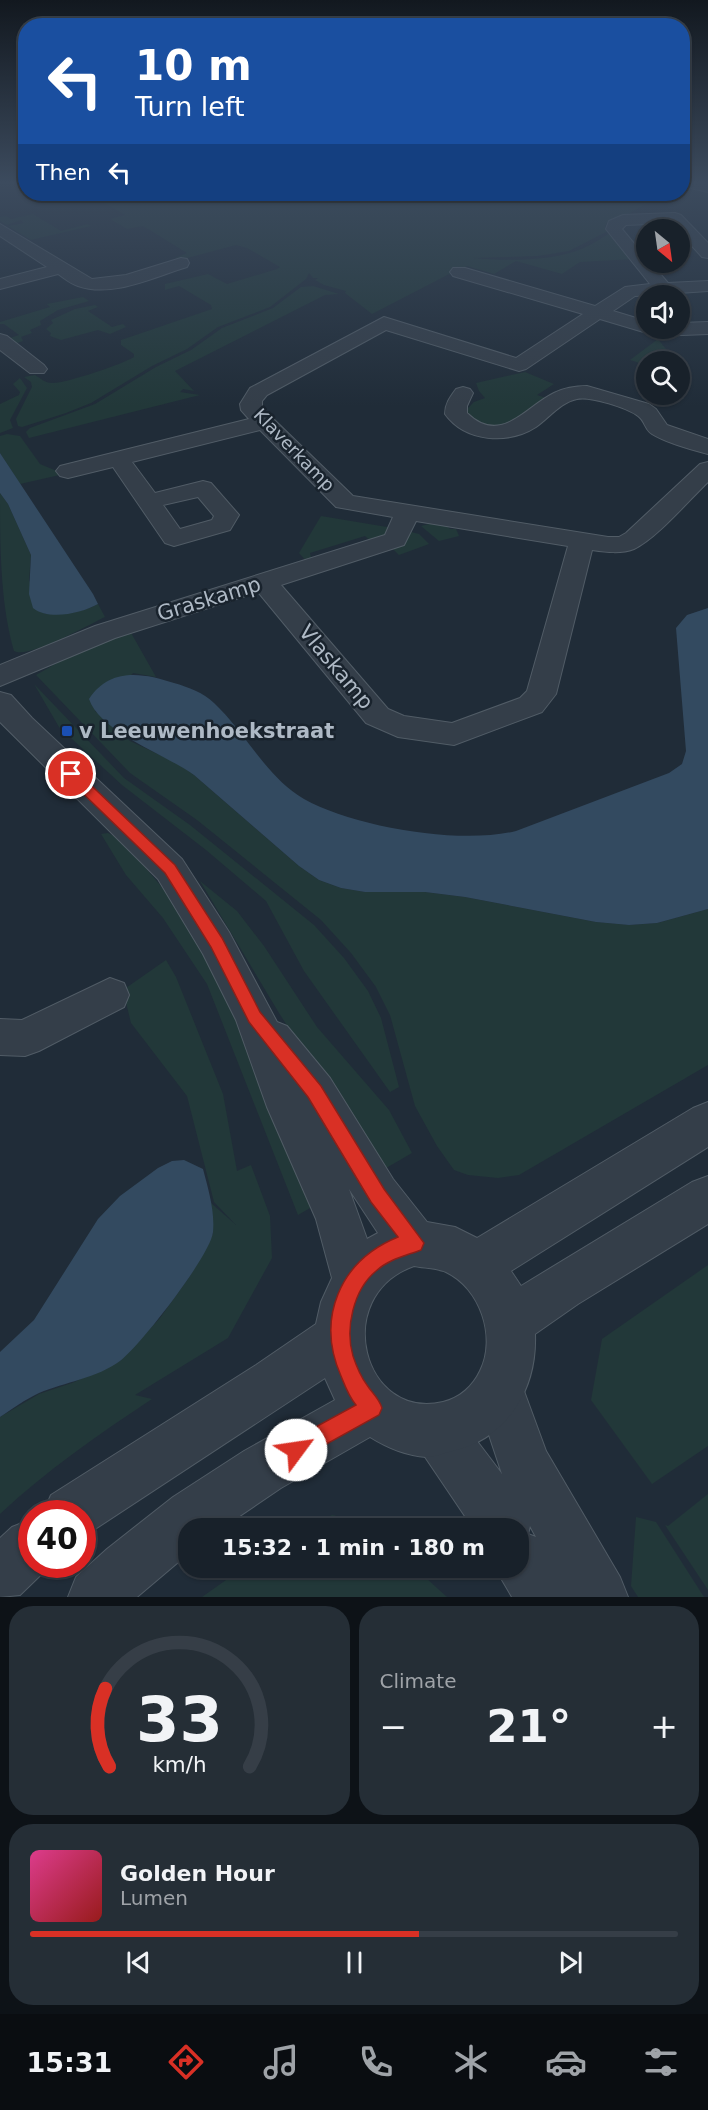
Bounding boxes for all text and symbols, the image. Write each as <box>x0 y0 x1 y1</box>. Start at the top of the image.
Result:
text: 10 m <box>135 41 252 90</box>
icon: left <box>36 42 114 120</box>
text: Turn left <box>135 91 245 122</box>
icon: left <box>103 156 136 189</box>
text: Then <box>36 160 91 185</box>
north arrow <box>636 219 690 273</box>
map controls <box>636 219 690 405</box>
button: sound <box>636 285 690 339</box>
button: search <box>636 351 690 405</box>
street label: Klaverkamp <box>250 404 339 495</box>
street label: Graskamp <box>154 572 264 626</box>
street label: Vlaskamp <box>294 620 378 714</box>
place label: v Leeuwenhoekstraat <box>79 719 334 743</box>
marker: v Leeuwenhoekstraat <box>60 724 74 738</box>
pin <box>45 748 96 799</box>
icon: arrive <box>54 757 87 790</box>
position arrow <box>264 1418 328 1482</box>
speed limit sign: 40 <box>18 1500 96 1578</box>
text: 15:32 · 1 min · 180 m <box>222 1535 485 1560</box>
text: Climate <box>380 1669 456 1693</box>
text: 33 <box>136 1683 223 1756</box>
text: 21° <box>486 1700 571 1753</box>
text: − <box>380 1707 407 1746</box>
text: + <box>650 1707 678 1746</box>
text: km/h <box>152 1753 206 1778</box>
text: Golden Hour <box>120 1861 275 1886</box>
text: Lumen <box>120 1886 188 1910</box>
icon: previous <box>122 1946 155 1979</box>
icon: pause <box>338 1946 371 1979</box>
icon: next <box>554 1946 587 1979</box>
icon: directions <box>165 2041 207 2083</box>
icon: music <box>260 2041 302 2083</box>
icon: phone <box>355 2041 397 2083</box>
icon: climate <box>450 2041 492 2083</box>
icon: car <box>545 2041 587 2083</box>
icon: filters <box>640 2041 682 2083</box>
text: 15:31 <box>26 2047 112 2078</box>

